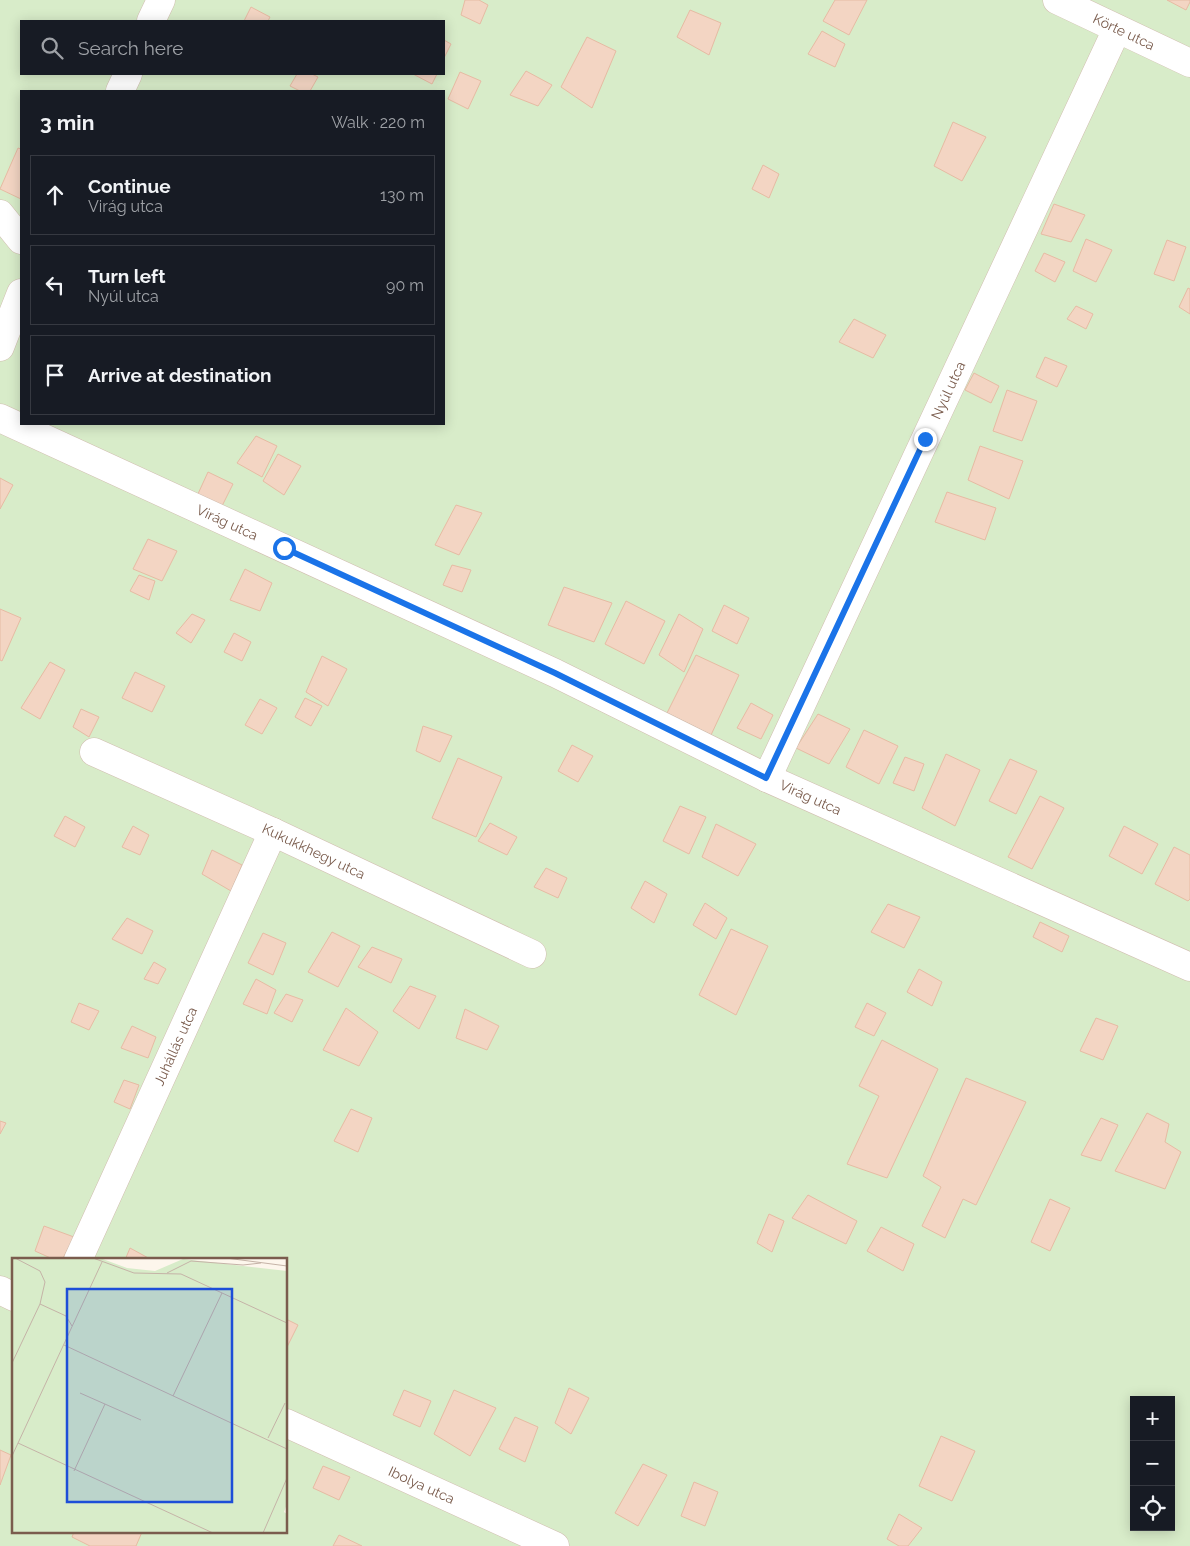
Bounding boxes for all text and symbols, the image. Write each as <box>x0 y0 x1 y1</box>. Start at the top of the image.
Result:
street label: Körte utca <box>1090 10 1157 53</box>
search box <box>20 20 445 75</box>
icon: search <box>38 34 66 62</box>
text: Search here <box>78 37 184 59</box>
text: 3 min <box>40 110 94 135</box>
text: Walk · 220 m <box>331 113 425 132</box>
text: Continue <box>88 175 171 197</box>
icon: ahead <box>41 181 69 209</box>
text: 130 m <box>380 186 424 205</box>
text: Virág utca <box>88 197 163 216</box>
text: Turn left <box>88 265 165 287</box>
icon: left <box>41 271 69 299</box>
text: 90 m <box>386 276 424 295</box>
text: Nyúl utca <box>88 287 159 306</box>
street label: Nyúl utca <box>928 359 969 422</box>
icon: arrive <box>41 361 69 389</box>
text: Arrive at destination <box>88 364 272 386</box>
route end <box>914 428 937 451</box>
street label: Virág utca <box>194 501 260 543</box>
route start <box>273 537 296 560</box>
street label: Virág utca <box>777 777 844 818</box>
street label: Kukukkhegy utca <box>260 820 368 882</box>
street label: Juhállás utca <box>151 1004 200 1088</box>
inset map <box>12 1258 288 1534</box>
map controls <box>1130 1396 1175 1531</box>
button: + <box>1130 1396 1175 1441</box>
button: − <box>1130 1441 1175 1486</box>
street label: Ibolya utca <box>386 1463 457 1507</box>
button: locate <box>1130 1486 1175 1531</box>

